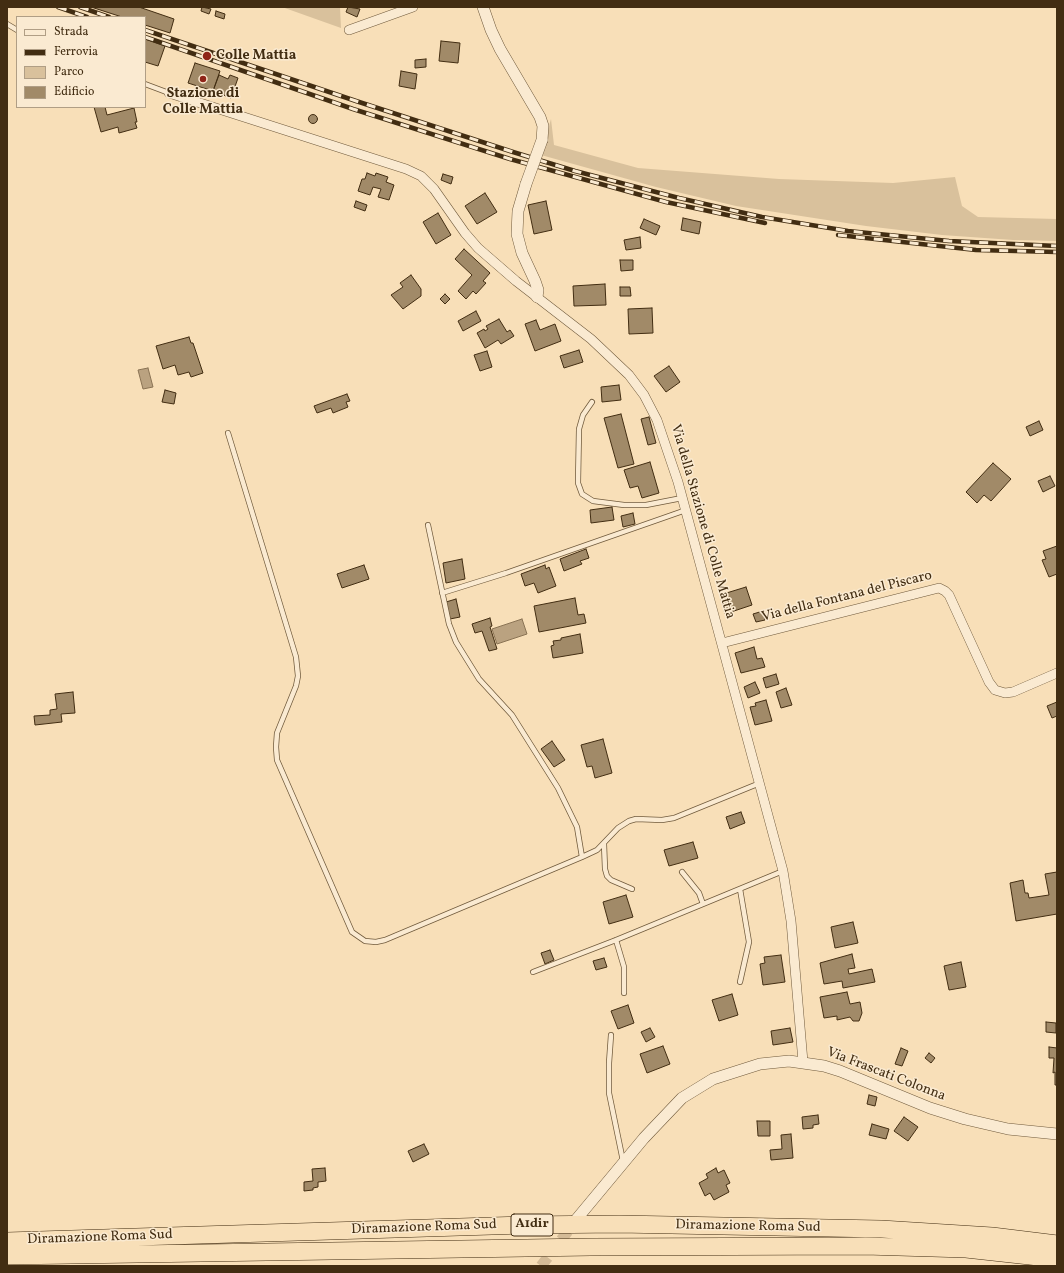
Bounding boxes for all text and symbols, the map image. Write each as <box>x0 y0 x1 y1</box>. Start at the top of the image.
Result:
legend <box>16 16 146 108</box>
text: Strada <box>54 24 89 40</box>
text: Ferrovia <box>54 44 98 60</box>
place label: Colle Mattia <box>216 48 296 64</box>
marker: Colle Mattia <box>201 50 213 62</box>
text: Parco <box>54 64 84 80</box>
marker: Stazione di Colle Mattia <box>198 74 208 84</box>
text: Edificio <box>54 84 94 100</box>
place label: Stazione di Colle Mattia <box>163 86 243 118</box>
street label: Via della Stazione di Colle Mattia <box>666 423 738 621</box>
street label: Via della Fontana del Piscaro <box>760 568 934 626</box>
street label: Via Frascati Colonna <box>824 1045 948 1105</box>
road number: A1dir <box>511 1214 553 1236</box>
street label: Diramazione Roma Sud <box>351 1217 497 1239</box>
street label: Diramazione Roma Sud <box>675 1217 821 1237</box>
street label: Diramazione Roma Sud <box>27 1227 173 1249</box>

